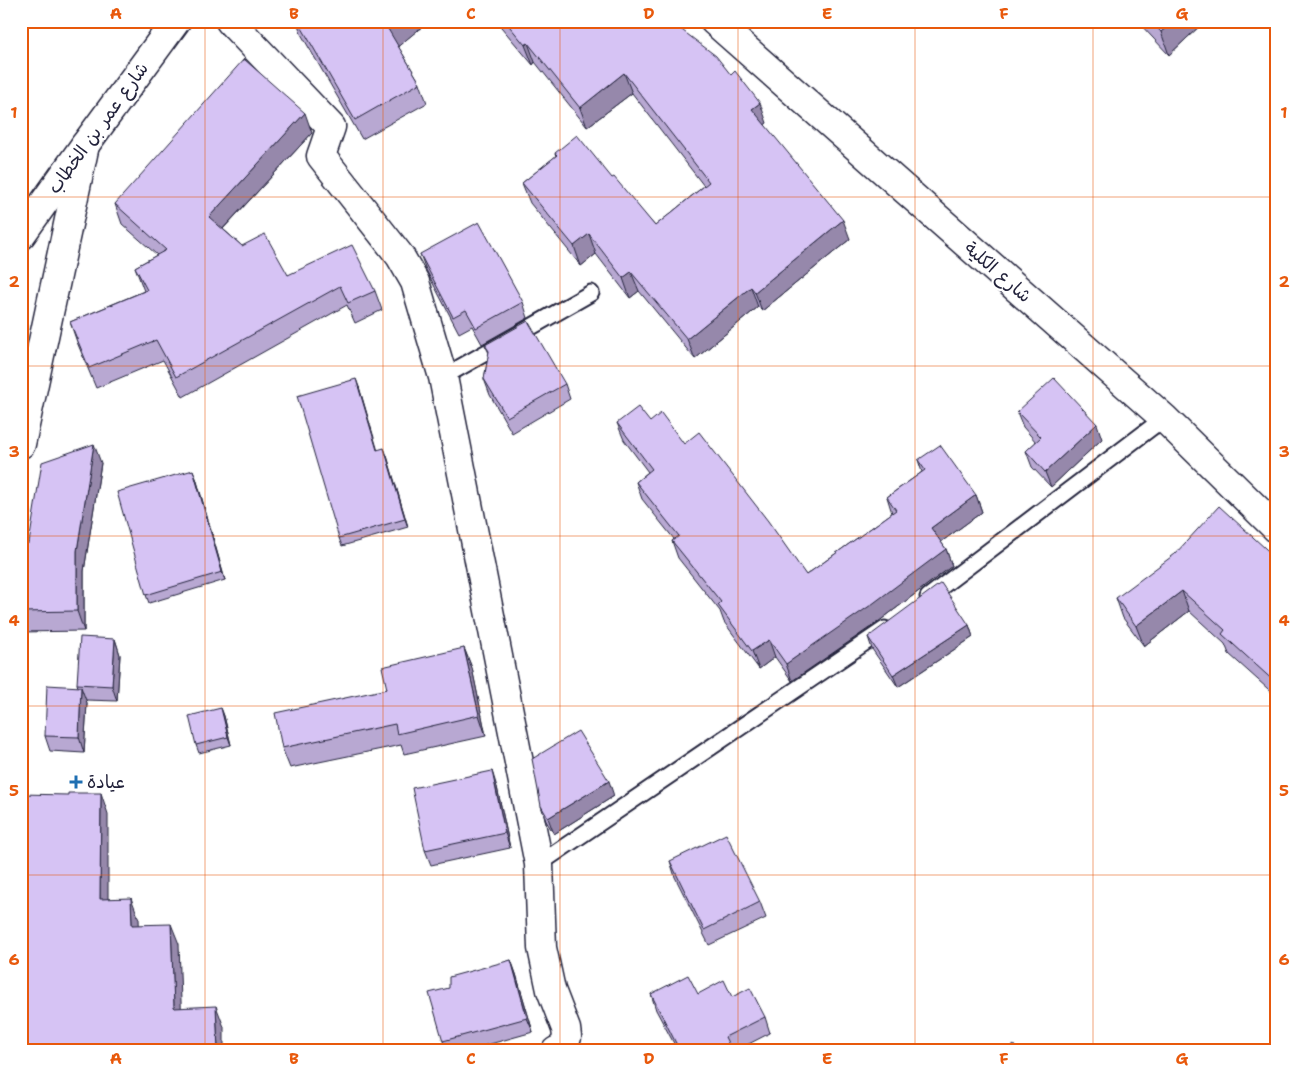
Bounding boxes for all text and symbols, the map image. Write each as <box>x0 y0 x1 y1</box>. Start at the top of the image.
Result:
text: A <box>110 3 122 24</box>
text: B <box>289 3 299 24</box>
text: C <box>466 3 476 24</box>
text: D <box>643 3 655 24</box>
text: E <box>822 3 832 24</box>
text: F <box>999 3 1009 24</box>
text: G <box>1176 3 1189 24</box>
street label: شارع عمر بن الخطاب <box>42 57 154 199</box>
text: 1 <box>10 102 18 123</box>
text: 1 <box>1280 102 1288 123</box>
street label: شارع الكلية <box>959 236 1037 308</box>
text: 2 <box>8 271 20 292</box>
text: 2 <box>1278 271 1290 292</box>
text: 3 <box>8 441 20 462</box>
text: 3 <box>1278 441 1290 462</box>
text: 4 <box>8 610 20 631</box>
text: 4 <box>1278 610 1290 631</box>
place label: عيادة <box>87 770 125 794</box>
marker: عيادة <box>69 775 83 789</box>
text: 5 <box>9 780 19 801</box>
text: 5 <box>1279 780 1289 801</box>
text: 6 <box>8 949 20 970</box>
text: 6 <box>1278 949 1290 970</box>
text: A <box>110 1048 122 1069</box>
text: B <box>289 1048 299 1069</box>
text: C <box>466 1048 476 1069</box>
text: D <box>643 1048 655 1069</box>
text: E <box>822 1048 832 1069</box>
text: F <box>999 1048 1009 1069</box>
text: G <box>1176 1048 1189 1069</box>

